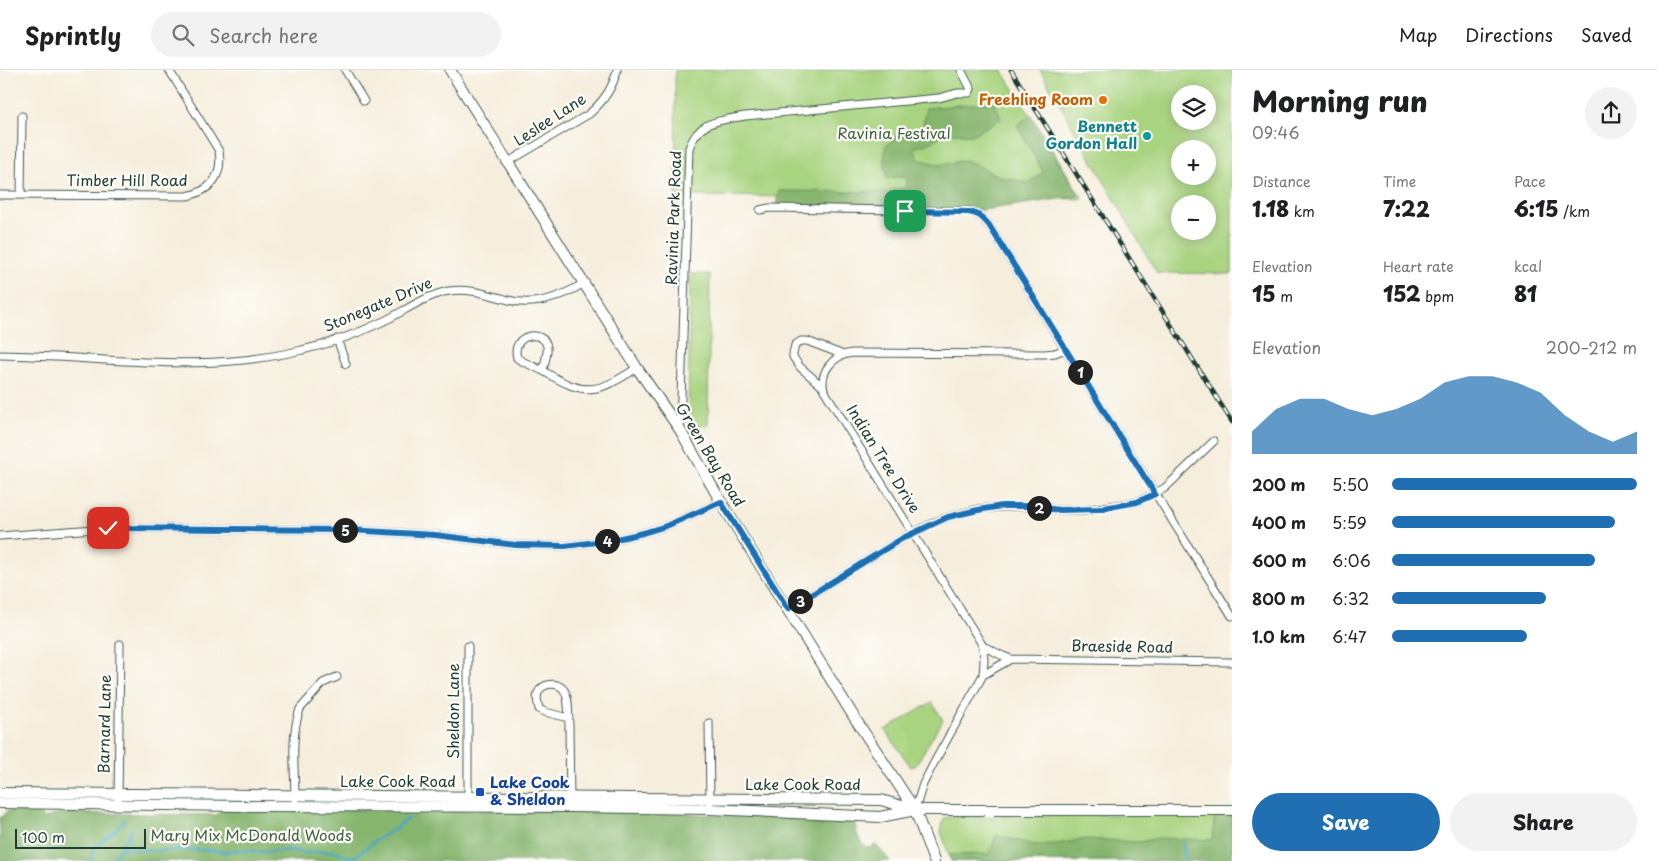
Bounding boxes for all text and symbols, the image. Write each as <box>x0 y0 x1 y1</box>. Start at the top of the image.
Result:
search box <box>151 12 501 57</box>
text: Sprintly <box>25 17 121 53</box>
icon: search <box>169 21 197 49</box>
text: Search here <box>209 21 318 49</box>
text: Map <box>1399 21 1437 48</box>
text: Directions <box>1465 21 1553 48</box>
text: Saved <box>1581 21 1632 48</box>
text: Morning run <box>1252 79 1428 122</box>
map controls <box>1171 85 1216 240</box>
button: layers <box>1171 85 1216 130</box>
street label: Leslee Lane <box>508 87 590 151</box>
place label: Freehling Room <box>979 87 1093 110</box>
button: share <box>1585 87 1637 139</box>
marker: Freehling Room <box>1097 94 1109 106</box>
place label: Bennett Gordon Hall <box>1046 114 1137 154</box>
text: 09:46 <box>1252 120 1299 144</box>
park label: Ravinia Festival <box>837 121 951 144</box>
marker: Bennett Gordon Hall <box>1141 130 1153 142</box>
button: + <box>1171 140 1216 185</box>
street label: Ravinia Park Road <box>659 150 686 286</box>
street label: Timber Hill Road <box>66 168 188 191</box>
text: Distance <box>1252 171 1311 192</box>
text: Time <box>1383 171 1416 192</box>
text: Pace <box>1514 171 1546 192</box>
pin <box>884 190 926 232</box>
text: 1.18 <box>1252 192 1289 224</box>
text: 7:22 <box>1383 192 1430 224</box>
text: 6:15 <box>1514 192 1559 224</box>
button: − <box>1171 195 1216 240</box>
icon: arrive <box>891 197 919 225</box>
text: km <box>1289 201 1315 222</box>
text: /km <box>1559 201 1590 222</box>
text: Elevation <box>1252 256 1312 277</box>
text: Heart rate <box>1383 256 1454 277</box>
text: kcal <box>1514 256 1542 277</box>
street label: Stonegate Drive <box>320 270 435 337</box>
text: 15 <box>1252 277 1276 309</box>
text: 152 <box>1383 277 1421 309</box>
text: 81 <box>1514 277 1537 309</box>
text: m <box>1276 286 1293 307</box>
text: bpm <box>1421 286 1454 307</box>
text: Elevation <box>1252 335 1321 359</box>
text: 200–212 m <box>1546 335 1637 359</box>
pin: 1 <box>1068 360 1092 384</box>
text: 1 <box>1077 362 1084 383</box>
street label: Green Bay Road <box>671 398 751 511</box>
street label: Indian Tree Drive <box>842 399 927 517</box>
text: 200 m <box>1252 472 1306 496</box>
text: 5:50 <box>1332 472 1369 496</box>
pin: 2 <box>1026 496 1052 520</box>
text: 2 <box>1035 498 1044 519</box>
pin <box>87 507 129 549</box>
text: 400 m <box>1252 510 1306 534</box>
text: 5:59 <box>1332 510 1367 534</box>
icon: check <box>94 514 122 542</box>
pin: 5 <box>332 518 358 542</box>
text: 5 <box>341 520 350 541</box>
pin: 4 <box>594 528 620 554</box>
text: 4 <box>603 531 612 552</box>
text: 600 m <box>1252 548 1306 572</box>
text: 6:06 <box>1332 548 1371 572</box>
text: 800 m <box>1252 586 1305 610</box>
text: 6:32 <box>1332 586 1369 610</box>
pin: 3 <box>788 588 812 614</box>
text: 3 <box>796 591 805 612</box>
text: 1.0 km <box>1252 624 1305 648</box>
text: 6:47 <box>1332 624 1367 648</box>
street label: Braeside Road <box>1071 633 1173 658</box>
street label: Sheldon Lane <box>441 663 464 759</box>
street label: Barnard Lane <box>91 674 116 774</box>
street label: Lake Cook Road <box>340 769 456 792</box>
place label: Lake Cook & Sheldon <box>490 770 570 810</box>
street label: Lake Cook Road <box>745 772 861 795</box>
marker: Lake Cook & Sheldon <box>474 786 486 798</box>
button: Save <box>1252 793 1440 851</box>
button: Share <box>1450 793 1637 851</box>
park label: Mary Mix McDonald Woods <box>151 823 352 846</box>
scale bar <box>15 826 146 849</box>
text: 100 m <box>22 827 65 848</box>

